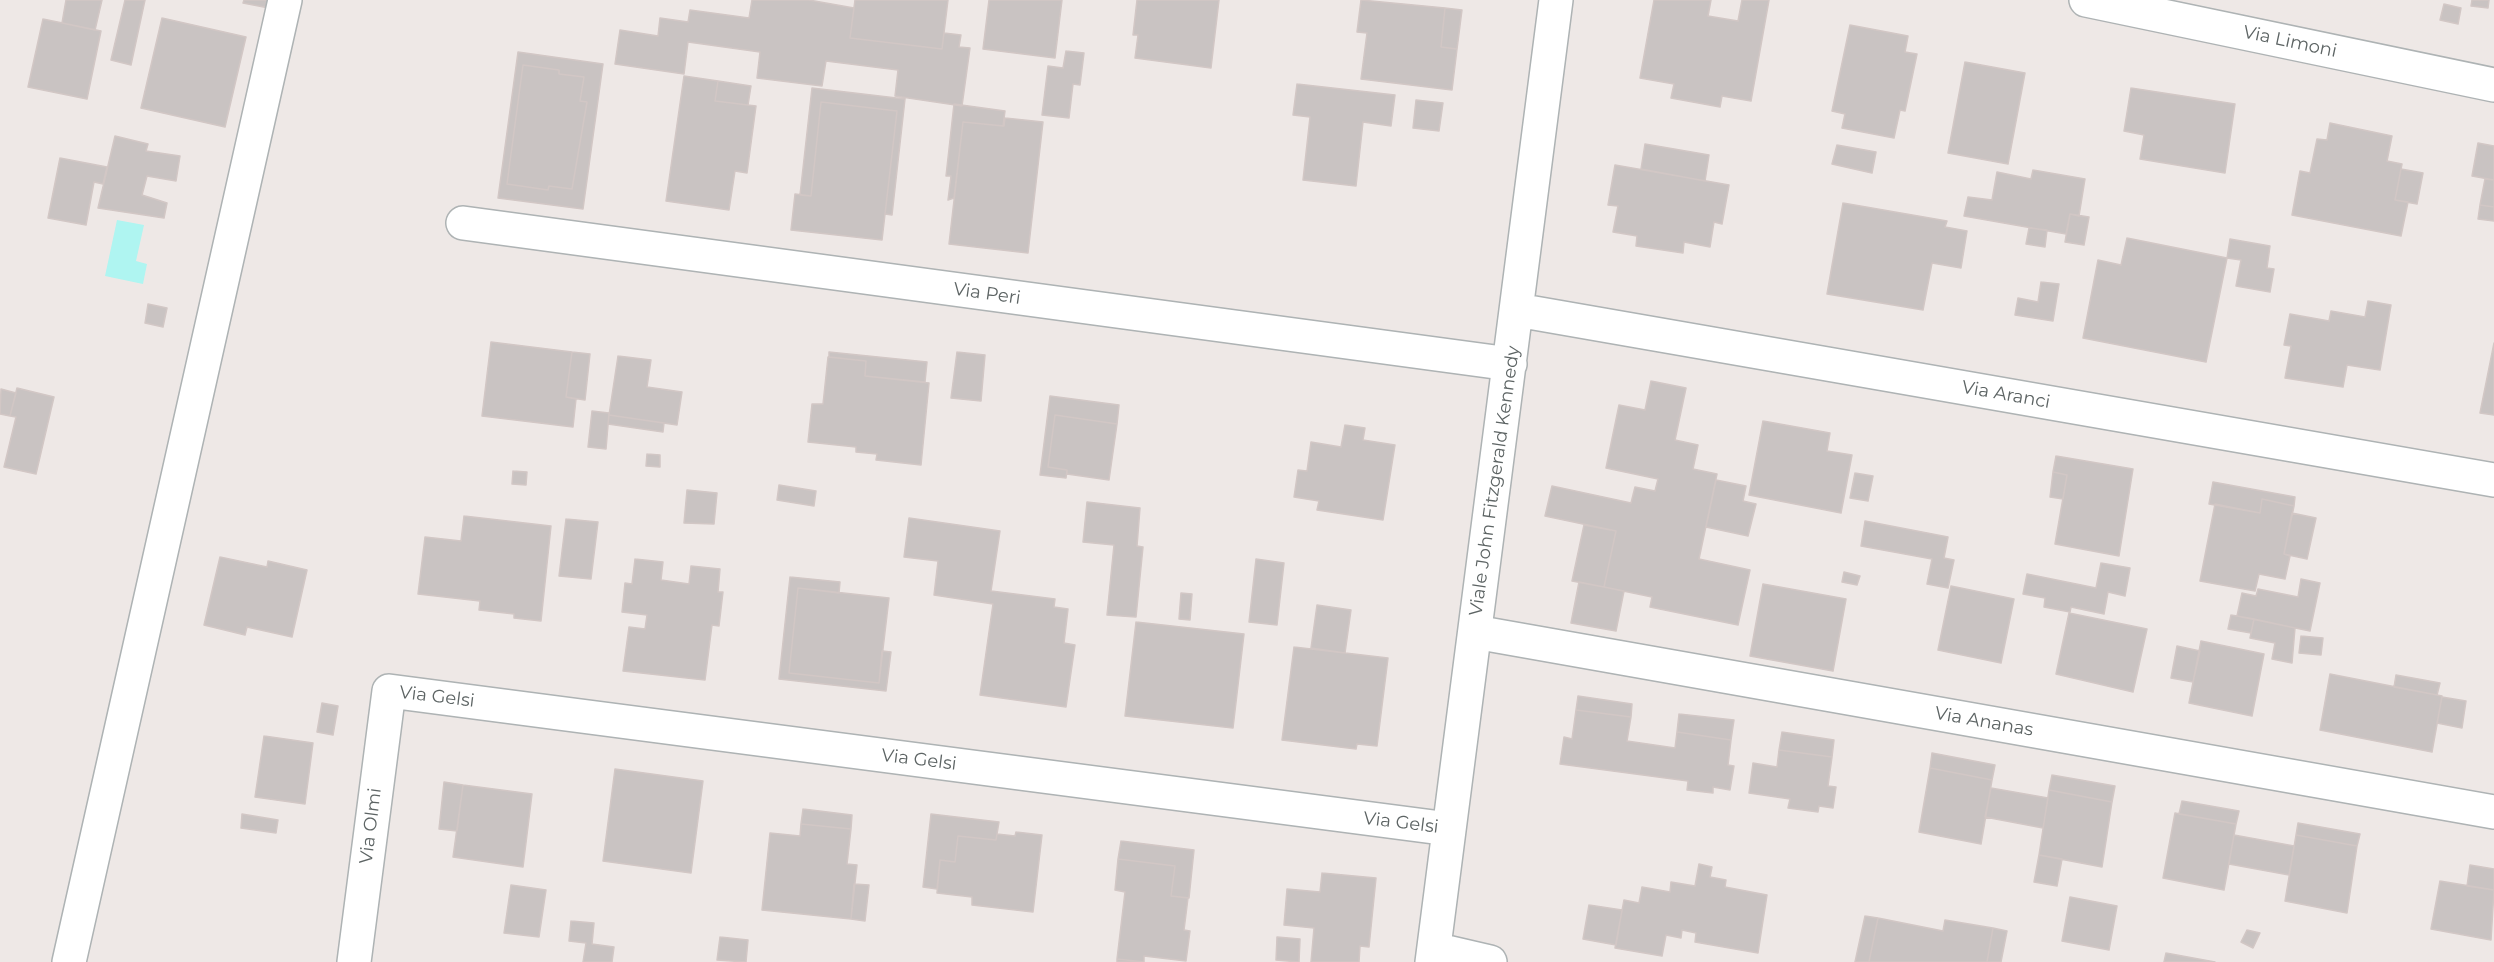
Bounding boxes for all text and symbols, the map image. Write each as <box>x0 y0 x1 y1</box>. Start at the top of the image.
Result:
street label: Via Limoni <box>2241 22 2339 62</box>
street label: Via Peri <box>952 279 1022 309</box>
street label: Viale John Fitzgerald Kennedy <box>1465 345 1525 617</box>
street label: Via Aranci <box>1960 377 2052 413</box>
street label: Via Gelsi <box>398 682 476 712</box>
street label: Via Ananas <box>1933 703 2035 741</box>
street label: Via Gelsi <box>880 745 958 775</box>
street label: Via Olmi <box>356 787 386 865</box>
street label: Via Gelsi <box>1362 808 1440 838</box>

